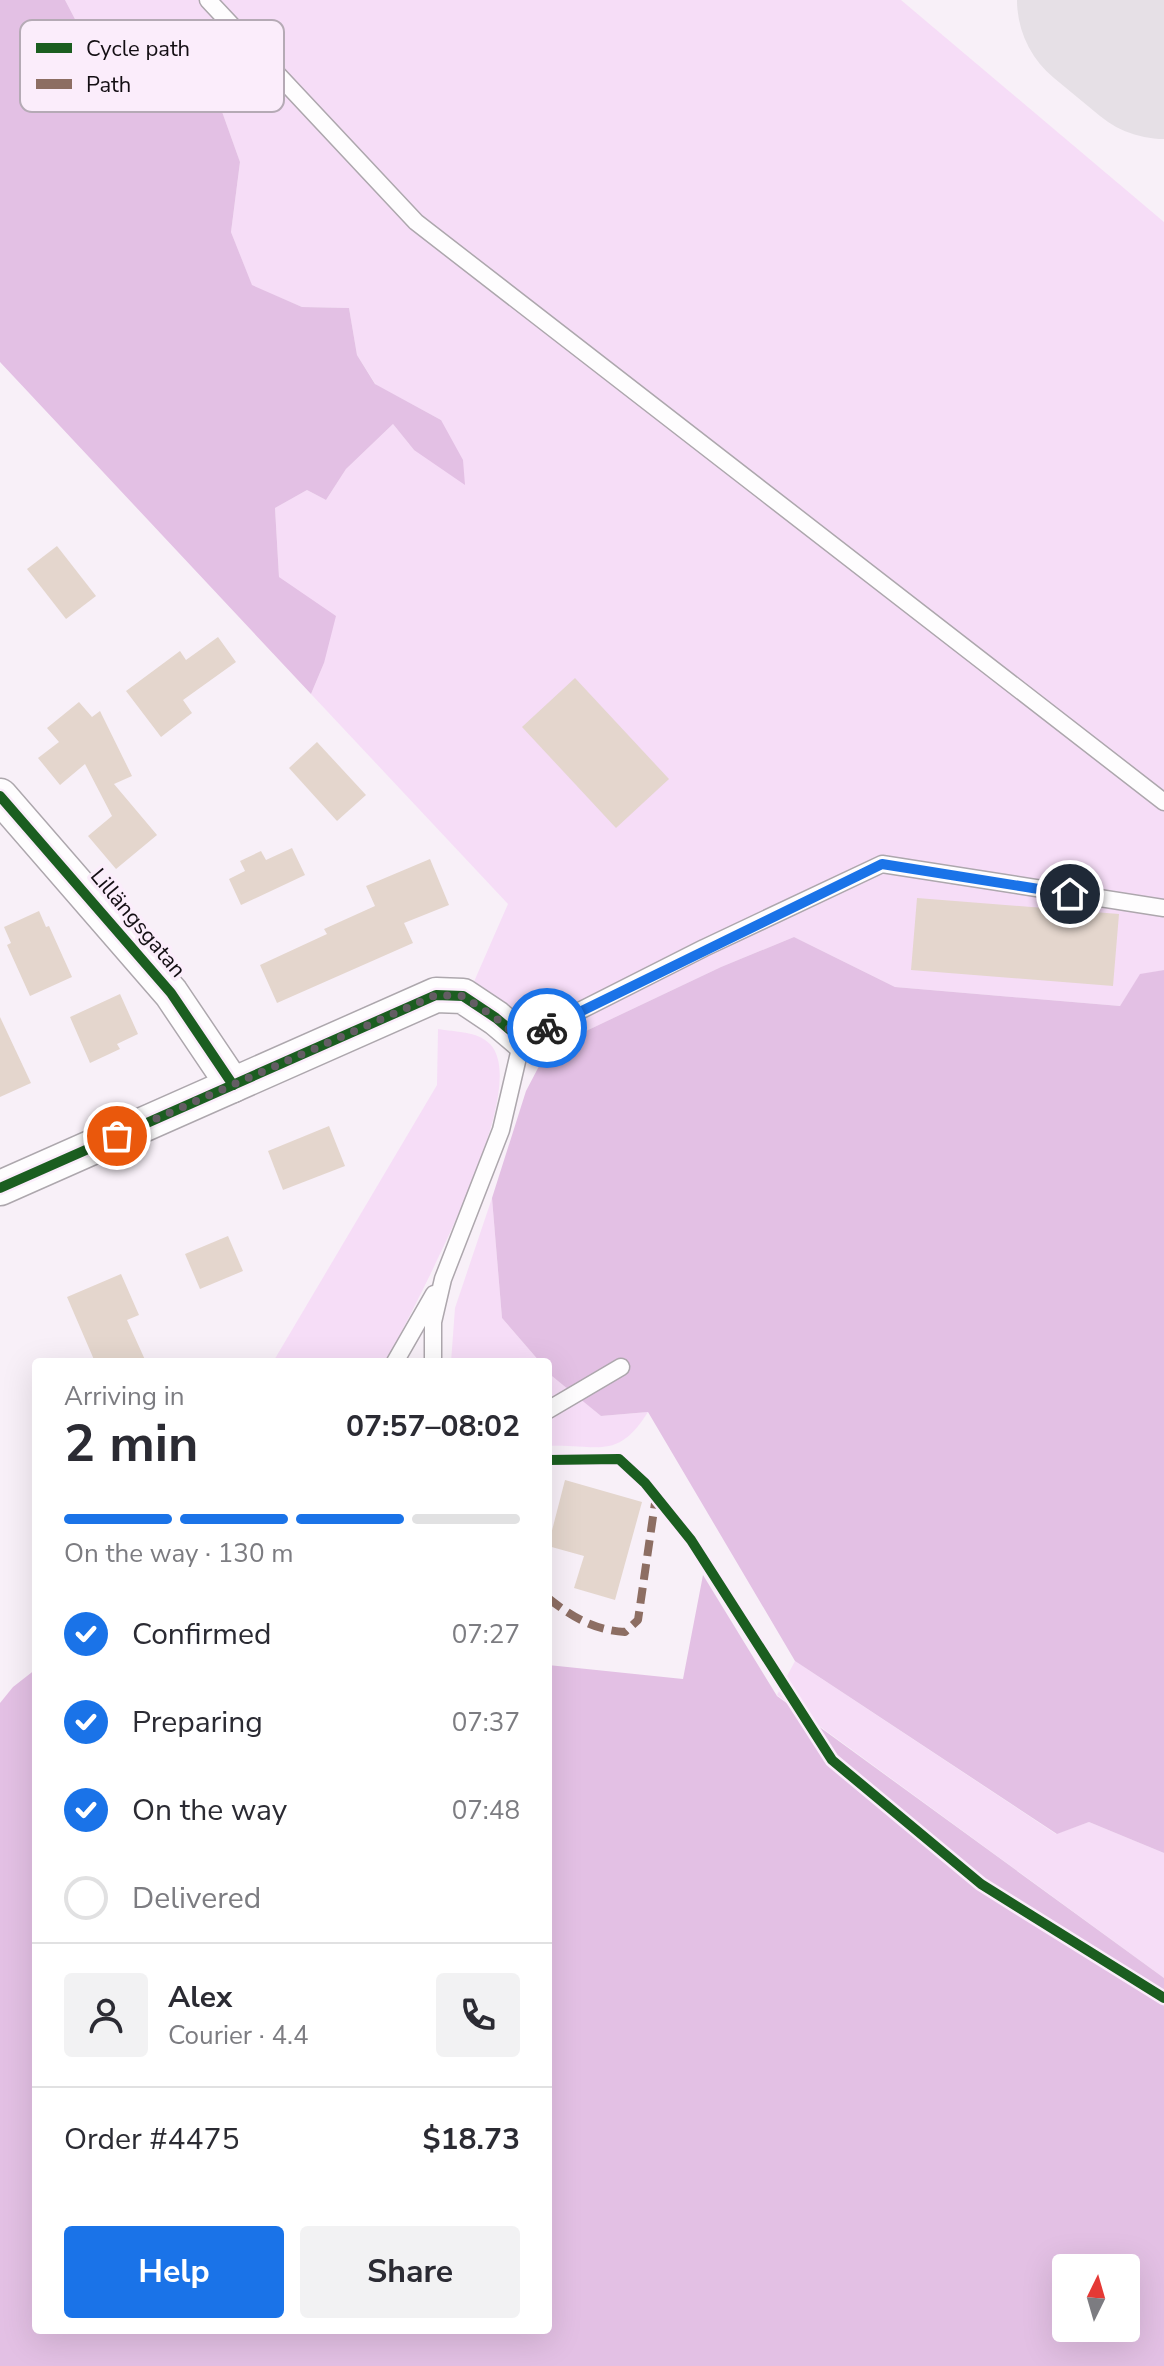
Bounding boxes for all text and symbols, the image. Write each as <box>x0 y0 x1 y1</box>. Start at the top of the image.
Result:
legend <box>20 20 284 112</box>
text: Cycle path <box>86 34 190 64</box>
text: Path <box>86 70 131 100</box>
pin <box>1036 860 1104 928</box>
street label: Lillängsgatan <box>83 862 193 984</box>
icon: home <box>1048 872 1092 916</box>
courier <box>507 988 587 1068</box>
icon: bike <box>525 1006 569 1050</box>
pin <box>83 1102 151 1170</box>
icon: bag <box>95 1114 139 1158</box>
text: Arriving in <box>64 1379 185 1414</box>
text: 07:57–08:02 <box>346 1406 520 1447</box>
text: 2 min <box>64 1408 199 1479</box>
text: On the way · 130 m <box>64 1536 293 1571</box>
icon: check <box>64 1612 108 1656</box>
text: Confirmed <box>132 1614 272 1655</box>
text: 07:27 <box>452 1617 520 1652</box>
icon: check <box>64 1700 108 1744</box>
text: Preparing <box>132 1702 263 1743</box>
text: 07:37 <box>452 1705 520 1740</box>
icon: check <box>64 1788 108 1832</box>
text: On the way <box>132 1790 287 1831</box>
text: 07:48 <box>452 1793 520 1828</box>
text: Delivered <box>132 1878 261 1919</box>
button: person <box>64 1973 148 2057</box>
button: phone <box>436 1973 520 2057</box>
text: Alex <box>168 1977 232 2018</box>
text: Courier · 4.4 <box>168 2018 309 2053</box>
text: Order #4475 <box>64 2119 239 2160</box>
text: $18.73 <box>423 2119 520 2160</box>
button: Help <box>64 2226 284 2318</box>
button: Share <box>300 2226 520 2318</box>
north arrow <box>1052 2254 1140 2342</box>
map controls <box>1052 2254 1140 2342</box>

